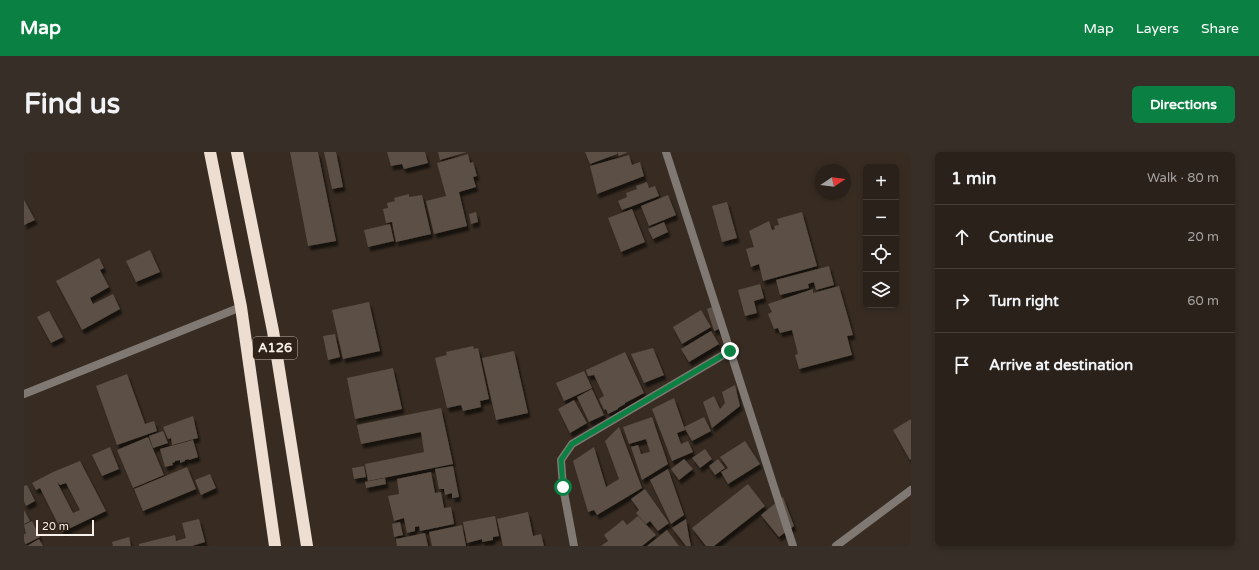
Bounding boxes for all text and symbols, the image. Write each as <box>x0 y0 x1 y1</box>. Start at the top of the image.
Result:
text: Map <box>20 17 61 39</box>
text: Map <box>1084 20 1114 37</box>
text: Layers <box>1136 20 1179 37</box>
text: Share <box>1201 20 1239 37</box>
button: Directions <box>1132 86 1235 123</box>
text: Find us <box>24 87 120 121</box>
north arrow <box>815 164 851 200</box>
map controls <box>863 164 899 308</box>
button: + <box>863 164 899 200</box>
text: 1 min <box>951 168 996 189</box>
text: Walk · 80 m <box>1147 170 1219 186</box>
button: − <box>863 200 899 236</box>
icon: ahead <box>951 226 973 248</box>
text: Continue <box>989 228 1053 246</box>
text: 20 m <box>1187 229 1219 245</box>
button: locate <box>863 236 899 272</box>
button: layers <box>863 272 899 308</box>
icon: right <box>951 290 973 312</box>
text: Turn right <box>989 292 1059 310</box>
text: 60 m <box>1187 293 1219 309</box>
road number: A126 <box>253 337 297 359</box>
route end <box>721 342 739 360</box>
icon: arrive <box>951 354 973 376</box>
text: Arrive at destination <box>989 356 1133 374</box>
route start <box>554 478 572 496</box>
scale bar <box>36 518 94 537</box>
text: 20 m <box>42 520 69 533</box>

